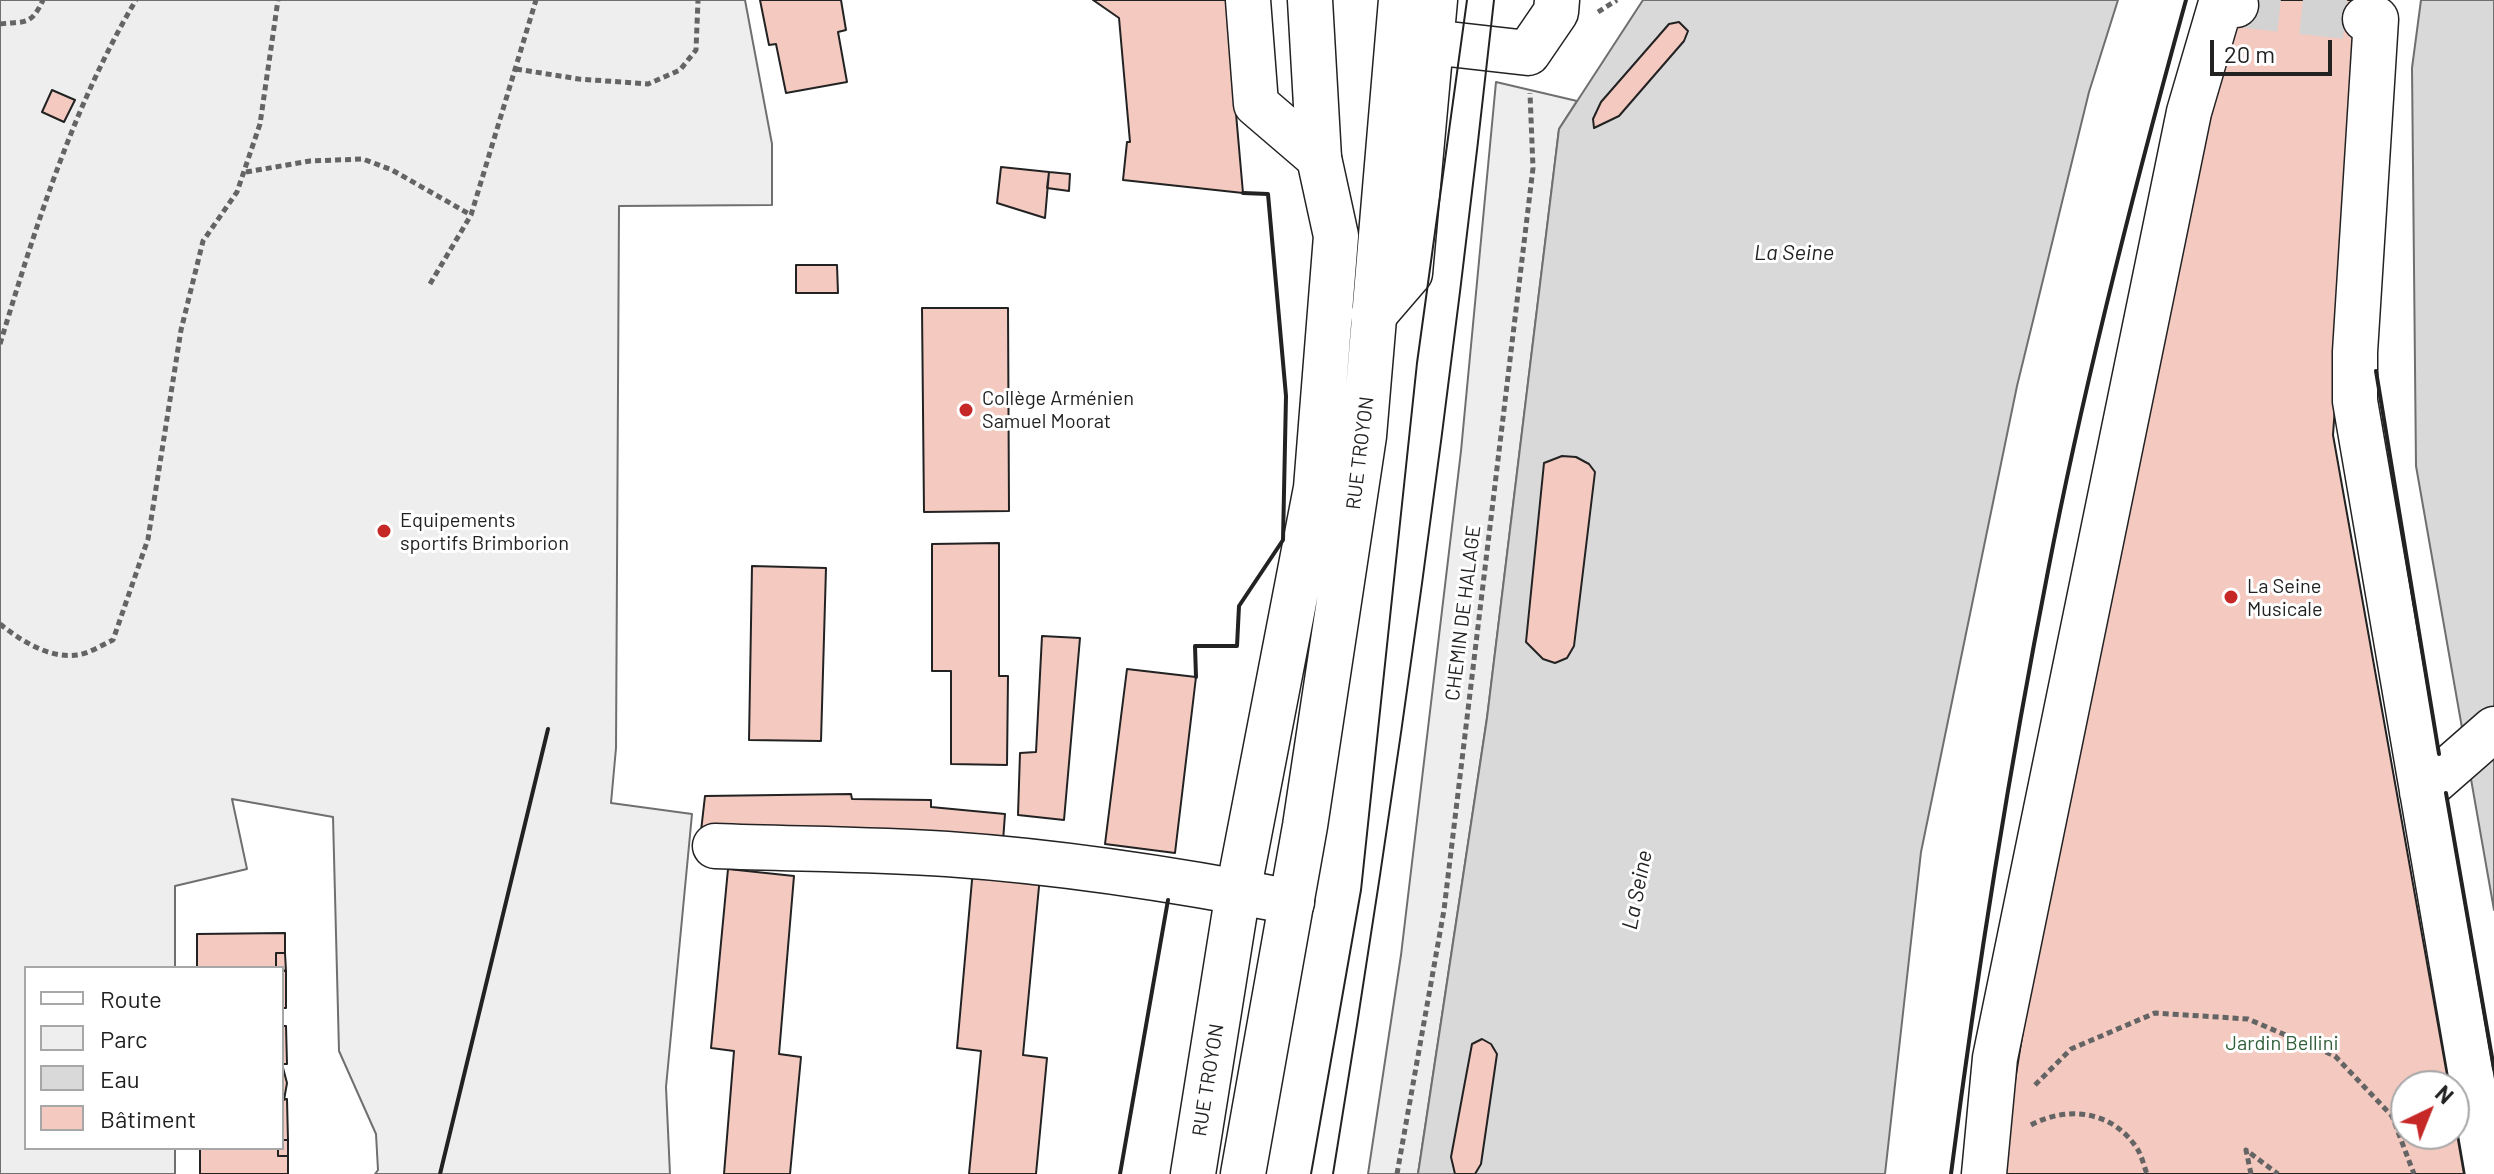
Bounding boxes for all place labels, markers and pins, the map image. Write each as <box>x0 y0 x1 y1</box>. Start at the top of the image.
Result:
place label: Collège Arménien Samuel Moorat <box>982 386 1134 433</box>
marker: Collège Arménien Samuel Moorat <box>957 401 975 419</box>
place label: Equipements sportifs Brimborion <box>400 508 569 555</box>
marker: Equipements sportifs Brimborion <box>375 522 393 540</box>
place label: La Seine Musicale <box>2247 574 2323 621</box>
marker: La Seine Musicale <box>2222 588 2240 606</box>

